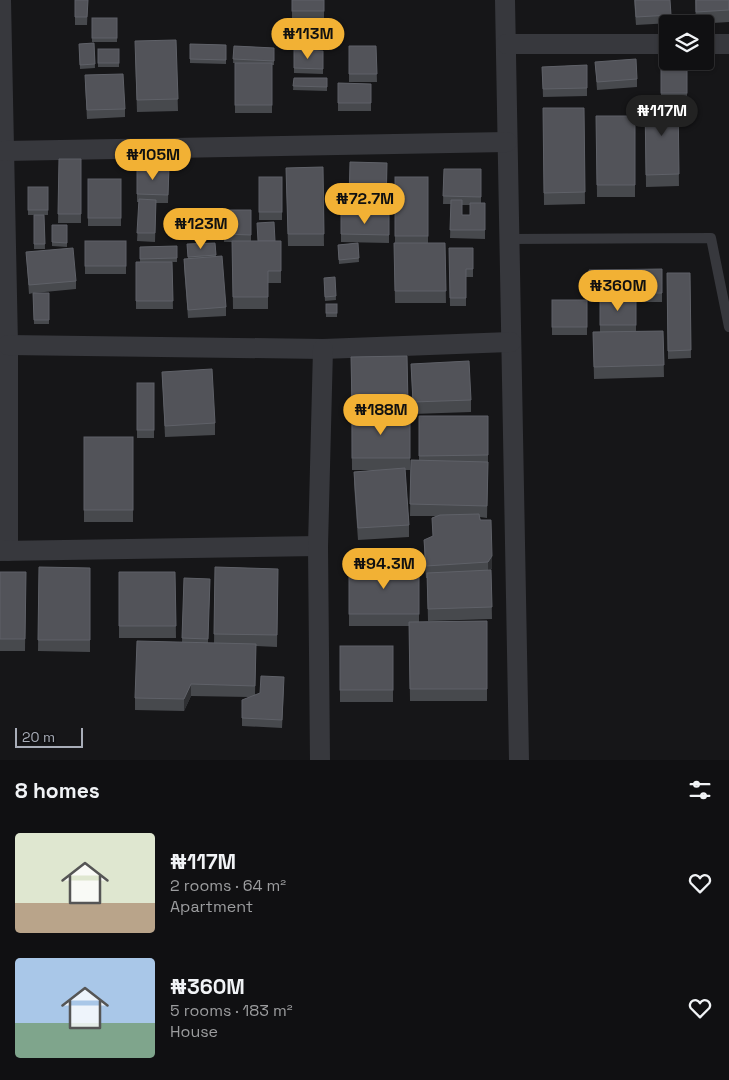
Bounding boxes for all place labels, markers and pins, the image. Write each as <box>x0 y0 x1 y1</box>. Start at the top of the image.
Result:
pin: ₦113M <box>273 18 343 60</box>
pin: ₦117M <box>627 94 697 137</box>
pin: ₦105M <box>118 138 188 181</box>
pin: ₦72.7M <box>324 182 406 225</box>
pin: ₦123M <box>166 208 236 250</box>
pin: ₦360M <box>583 270 653 312</box>
pin: ₦188M <box>346 394 416 436</box>
pin: ₦94.3M <box>343 548 425 590</box>

